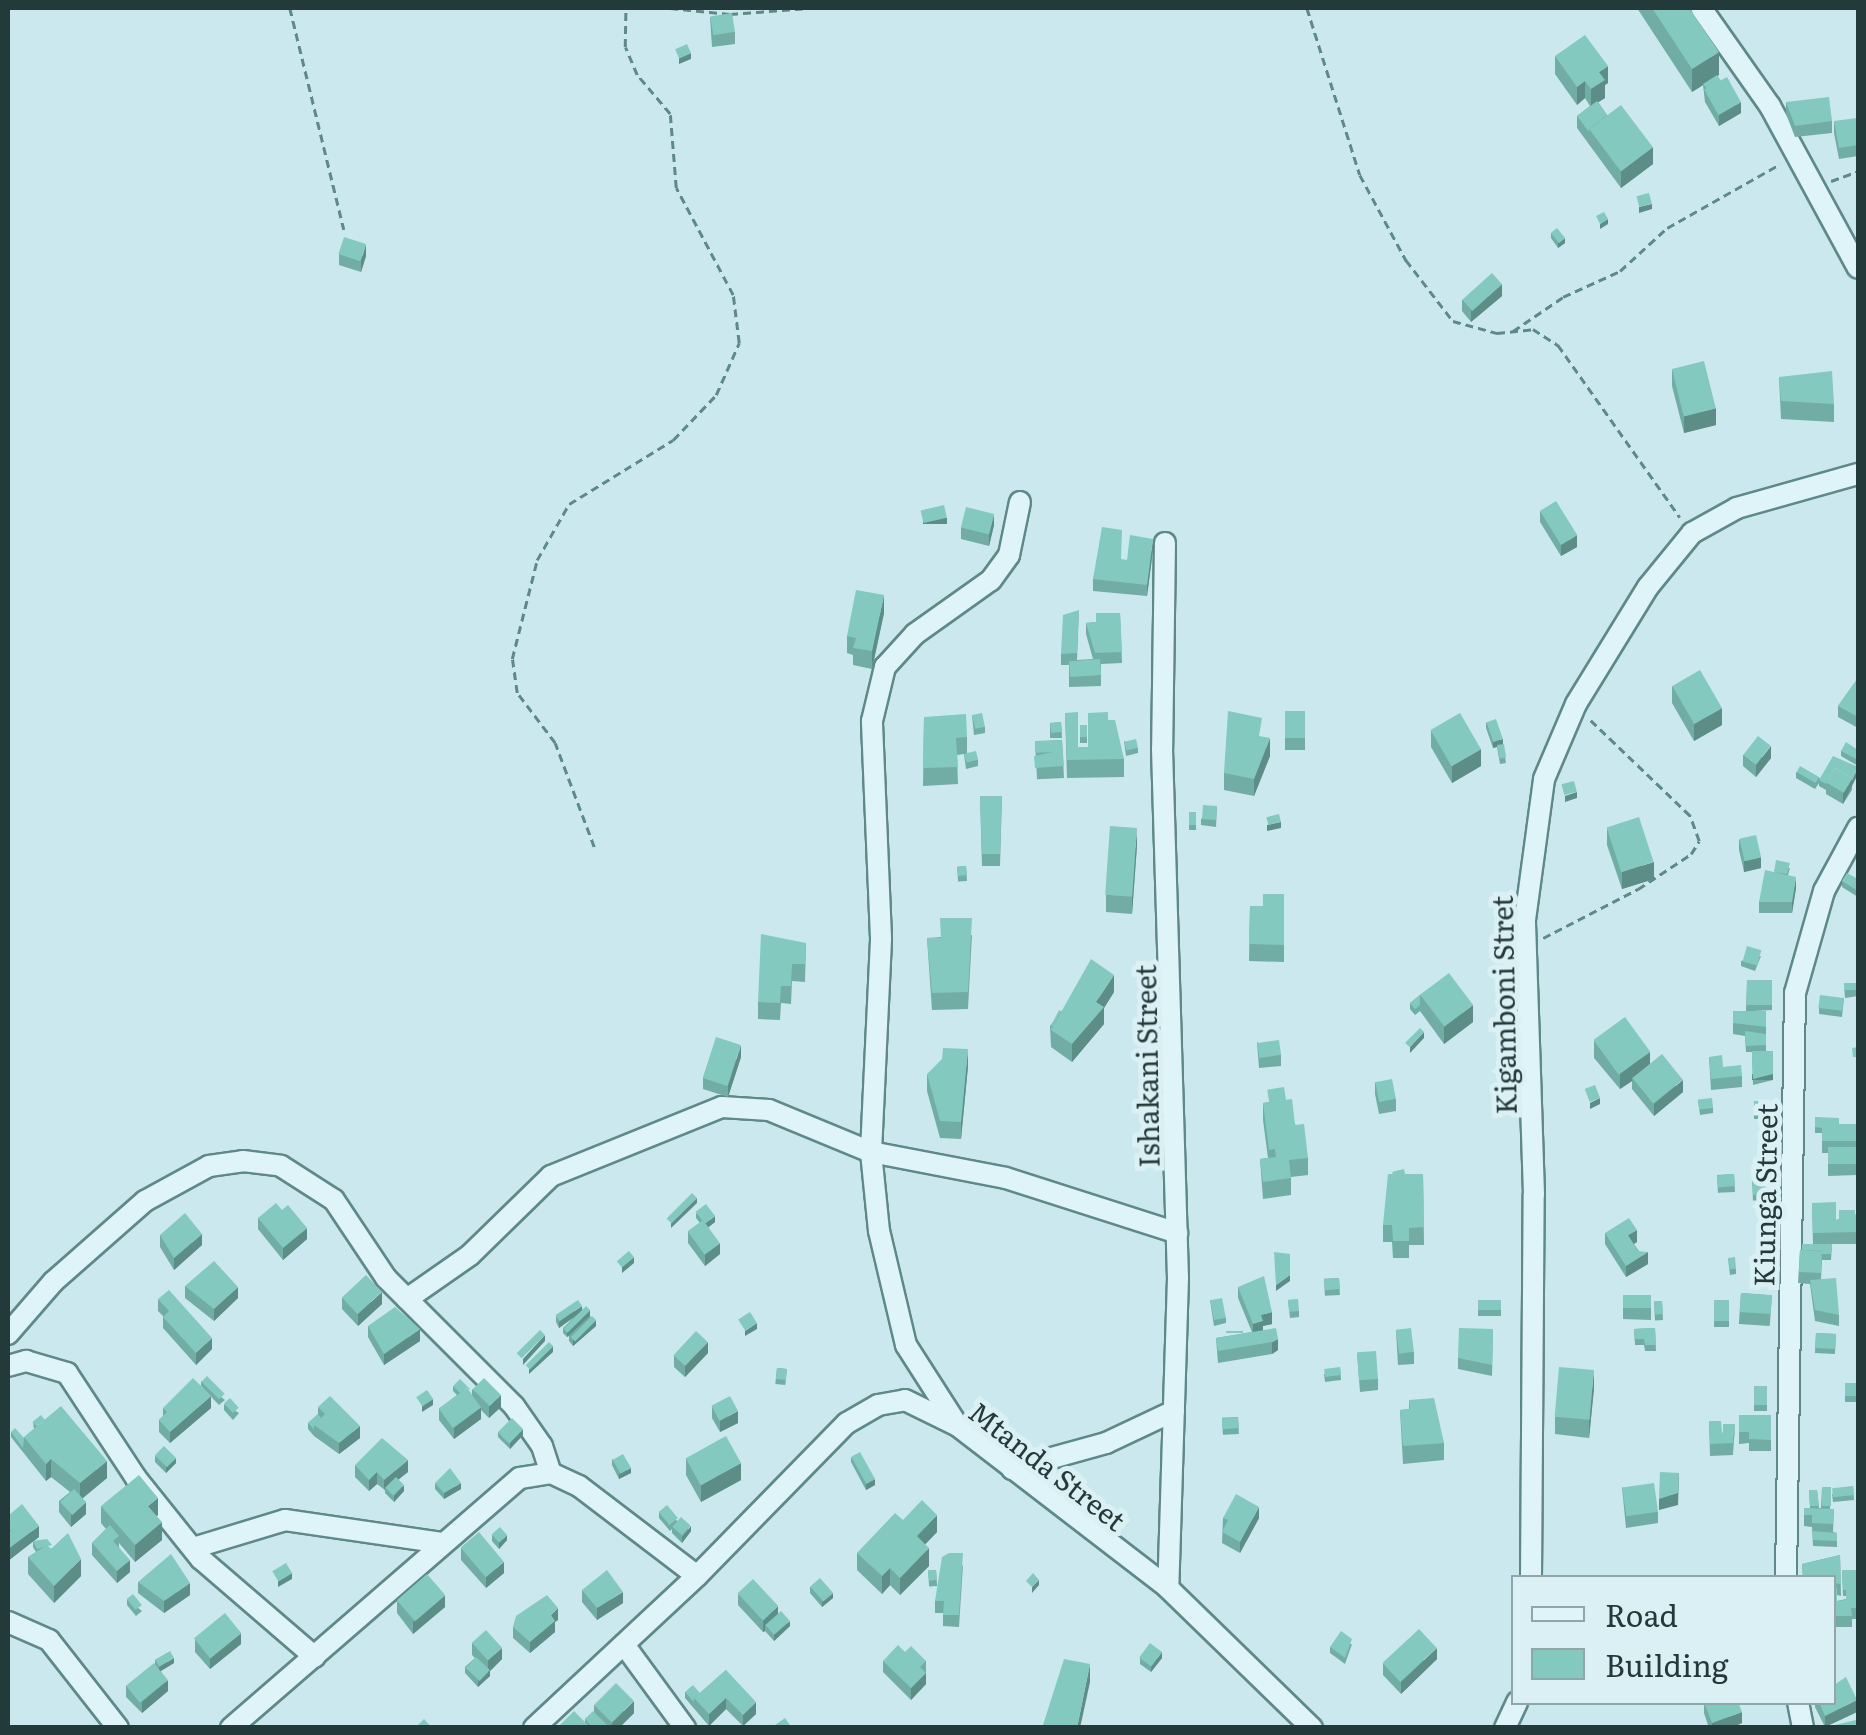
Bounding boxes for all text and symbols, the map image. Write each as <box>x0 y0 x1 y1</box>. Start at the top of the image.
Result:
street label: Kigamboni Stret <box>1484 895 1522 1115</box>
street label: Ishakani Street <box>1127 964 1165 1168</box>
street label: Kiunga Street <box>1746 1103 1782 1287</box>
street label: Mtanda Street <box>963 1394 1133 1536</box>
legend <box>1511 1575 1836 1705</box>
text: Road <box>1605 1592 1678 1636</box>
text: Building <box>1605 1642 1729 1686</box>

